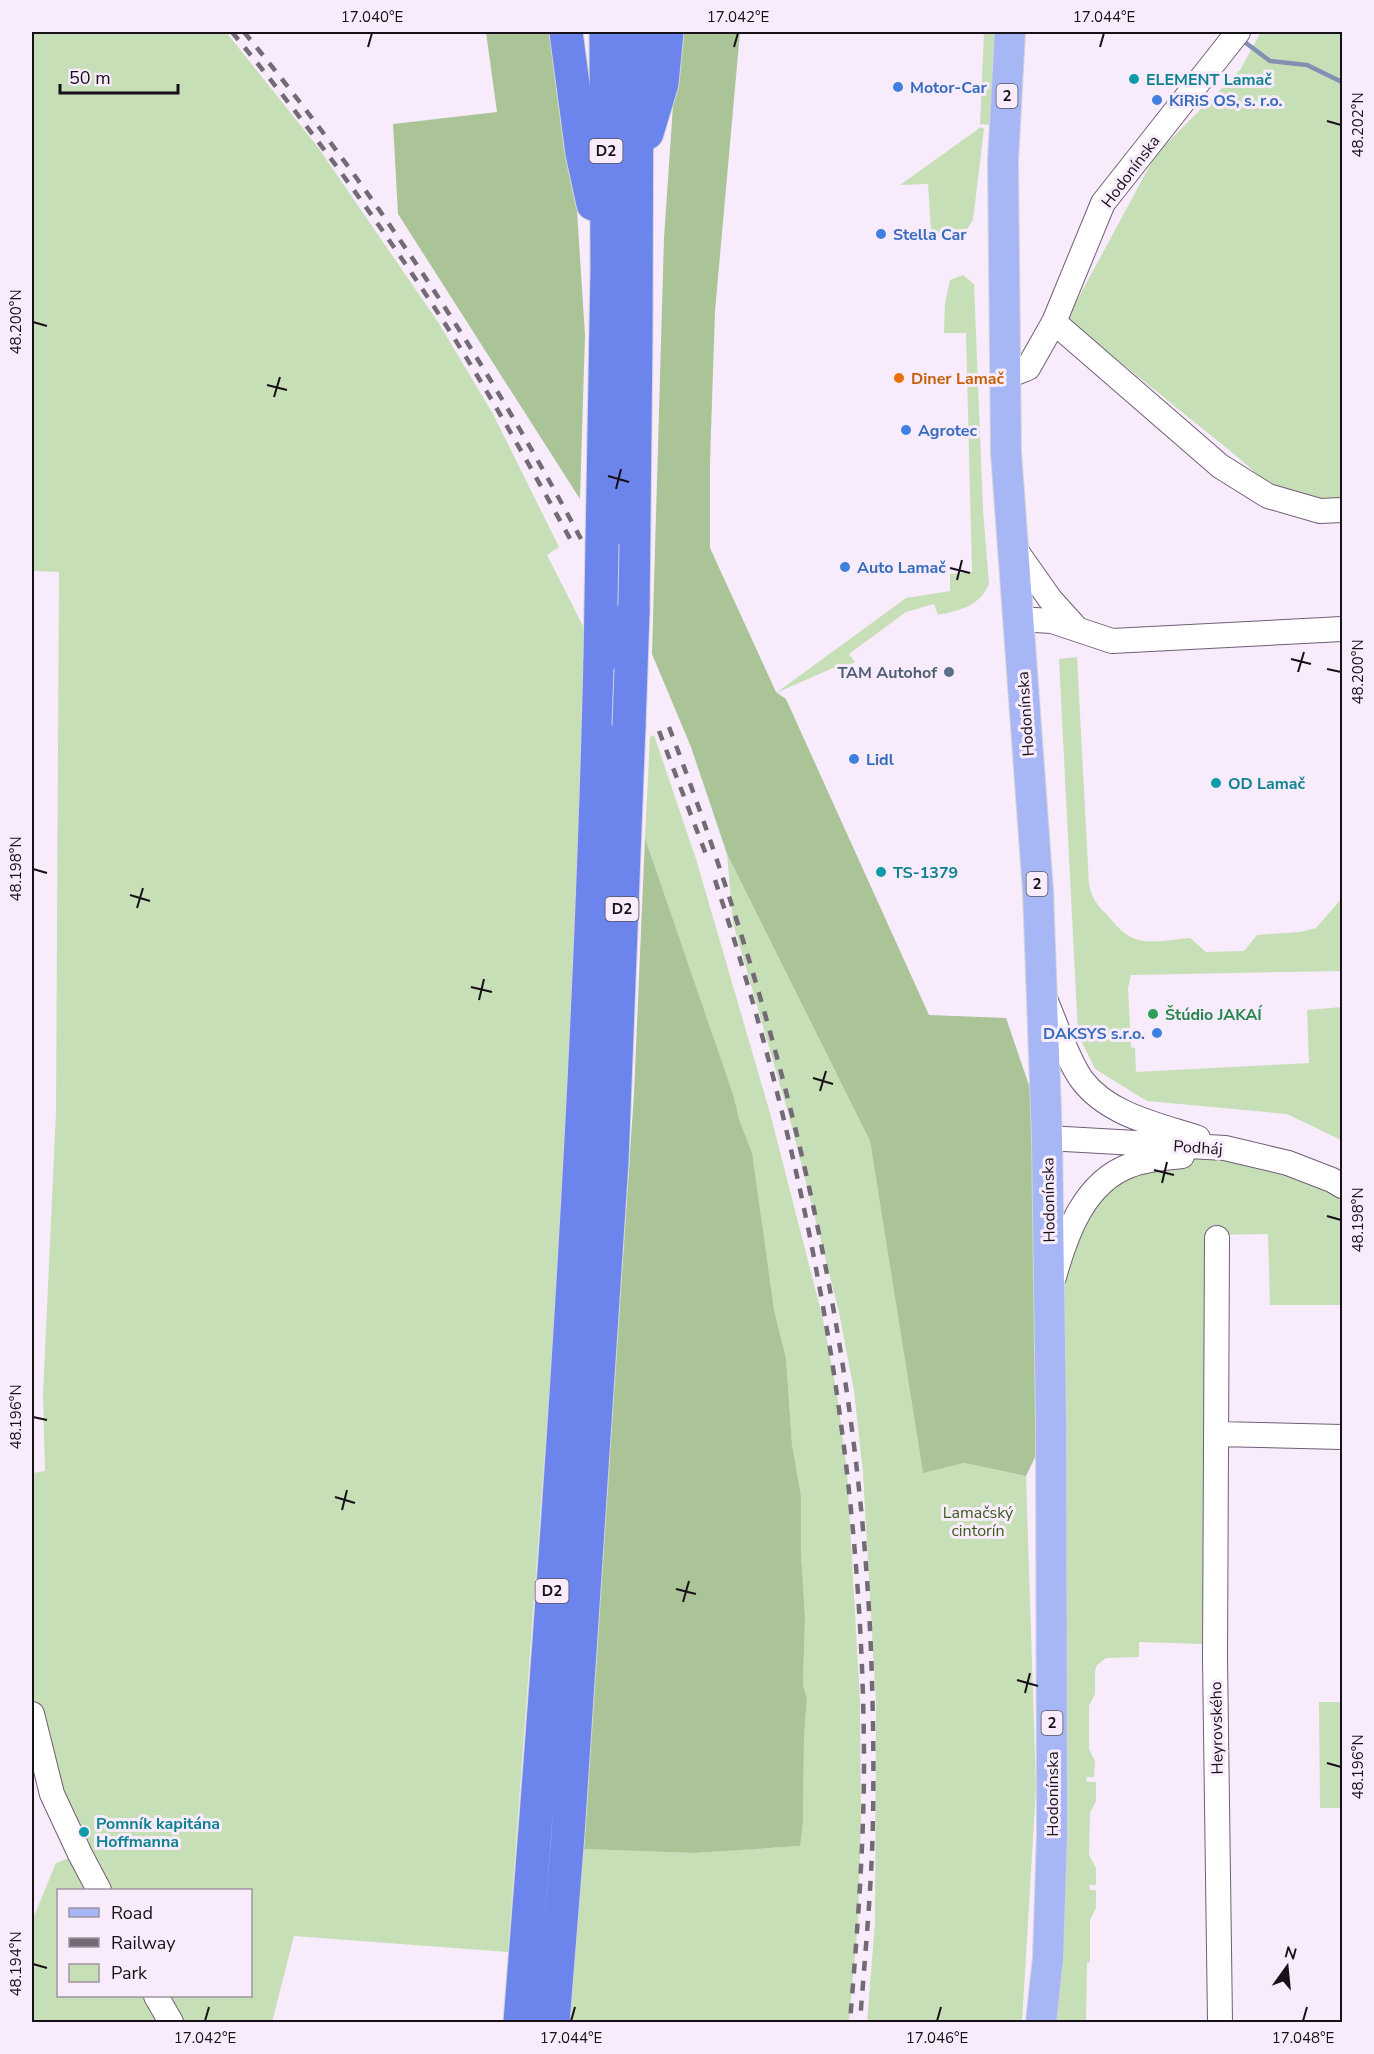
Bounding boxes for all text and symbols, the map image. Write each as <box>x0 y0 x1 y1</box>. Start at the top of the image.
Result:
text: 17.040°E <box>341 7 403 27</box>
text: 17.042°E <box>707 7 769 27</box>
text: 17.044°E <box>1073 7 1135 27</box>
scale bar <box>60 57 178 95</box>
text: 50 m <box>69 66 111 90</box>
place label: ELEMENT Lamač <box>1146 69 1272 91</box>
marker: ELEMENT Lamač <box>1127 72 1141 86</box>
place label: Motor-Car <box>910 77 988 99</box>
marker: Motor-Car <box>891 80 905 94</box>
road number: 2 <box>996 84 1018 108</box>
place label: KiRiS OS, s. r.o. <box>1169 90 1282 112</box>
text: 48.202°N <box>1348 92 1368 158</box>
marker: KiRiS OS, s. r.o. <box>1150 93 1164 107</box>
street label: Hodonínska <box>1096 131 1165 212</box>
road number: D2 <box>590 139 622 163</box>
place label: Stella Car <box>893 224 967 246</box>
marker: Stella Car <box>874 227 888 241</box>
text: 48.200°N <box>6 289 26 355</box>
place label: Diner Lamač <box>911 368 1004 390</box>
marker: Diner Lamač <box>892 371 906 385</box>
place label: Agrotec <box>918 420 978 442</box>
marker: Agrotec <box>899 423 913 437</box>
place label: Auto Lamač <box>857 557 946 579</box>
marker: Auto Lamač <box>838 560 852 574</box>
text: 48.200°N <box>1348 639 1368 705</box>
place label: TAM Autohof <box>837 662 938 684</box>
marker: TAM Autohof <box>942 665 956 679</box>
street label: Hodonínska <box>1012 671 1040 757</box>
place label: Lidl <box>866 749 894 771</box>
marker: Lidl <box>847 752 861 766</box>
place label: OD Lamač <box>1228 773 1306 795</box>
marker: OD Lamač <box>1209 776 1223 790</box>
text: 48.198°N <box>6 836 26 902</box>
place label: TS-1379 <box>893 862 958 884</box>
marker: TS-1379 <box>874 865 888 879</box>
road number: 2 <box>1026 872 1048 896</box>
road number: D2 <box>606 897 638 921</box>
place label: Štúdio JAKAÍ <box>1165 1004 1263 1026</box>
marker: Štúdio JAKAÍ <box>1146 1007 1160 1021</box>
place label: DAKSYS s.r.o. <box>1043 1023 1145 1045</box>
marker: DAKSYS s.r.o. <box>1150 1026 1164 1040</box>
street label: Podháj <box>1173 1135 1223 1161</box>
street label: Hodonínska <box>1037 1157 1061 1243</box>
text: 48.198°N <box>1348 1187 1368 1253</box>
text: 48.196°N <box>6 1384 26 1450</box>
park label: Lamačský cintorín <box>943 1502 1014 1542</box>
road number: D2 <box>536 1579 568 1603</box>
street label: Heyrovského <box>1205 1681 1229 1775</box>
road number: 2 <box>1042 1711 1062 1735</box>
text: 48.196°N <box>1348 1734 1368 1800</box>
street label: Hodonínska <box>1042 1751 1064 1837</box>
place label: Pomník kapitána Hoffmanna <box>96 1813 220 1853</box>
marker: Pomník kapitána Hoffmanna <box>77 1825 91 1839</box>
legend <box>57 1889 252 1997</box>
text: Road <box>111 1901 153 1925</box>
text: 48.194°N <box>6 1931 26 1997</box>
text: Railway <box>111 1931 176 1955</box>
north arrow <box>1257 1937 1317 1997</box>
text: N <box>1282 1941 1299 1966</box>
text: Park <box>111 1961 148 1985</box>
text: 17.042°E <box>174 2028 236 2048</box>
text: 17.044°E <box>540 2028 602 2048</box>
text: 17.046°E <box>906 2028 968 2048</box>
text: 17.048°E <box>1272 2028 1334 2048</box>

